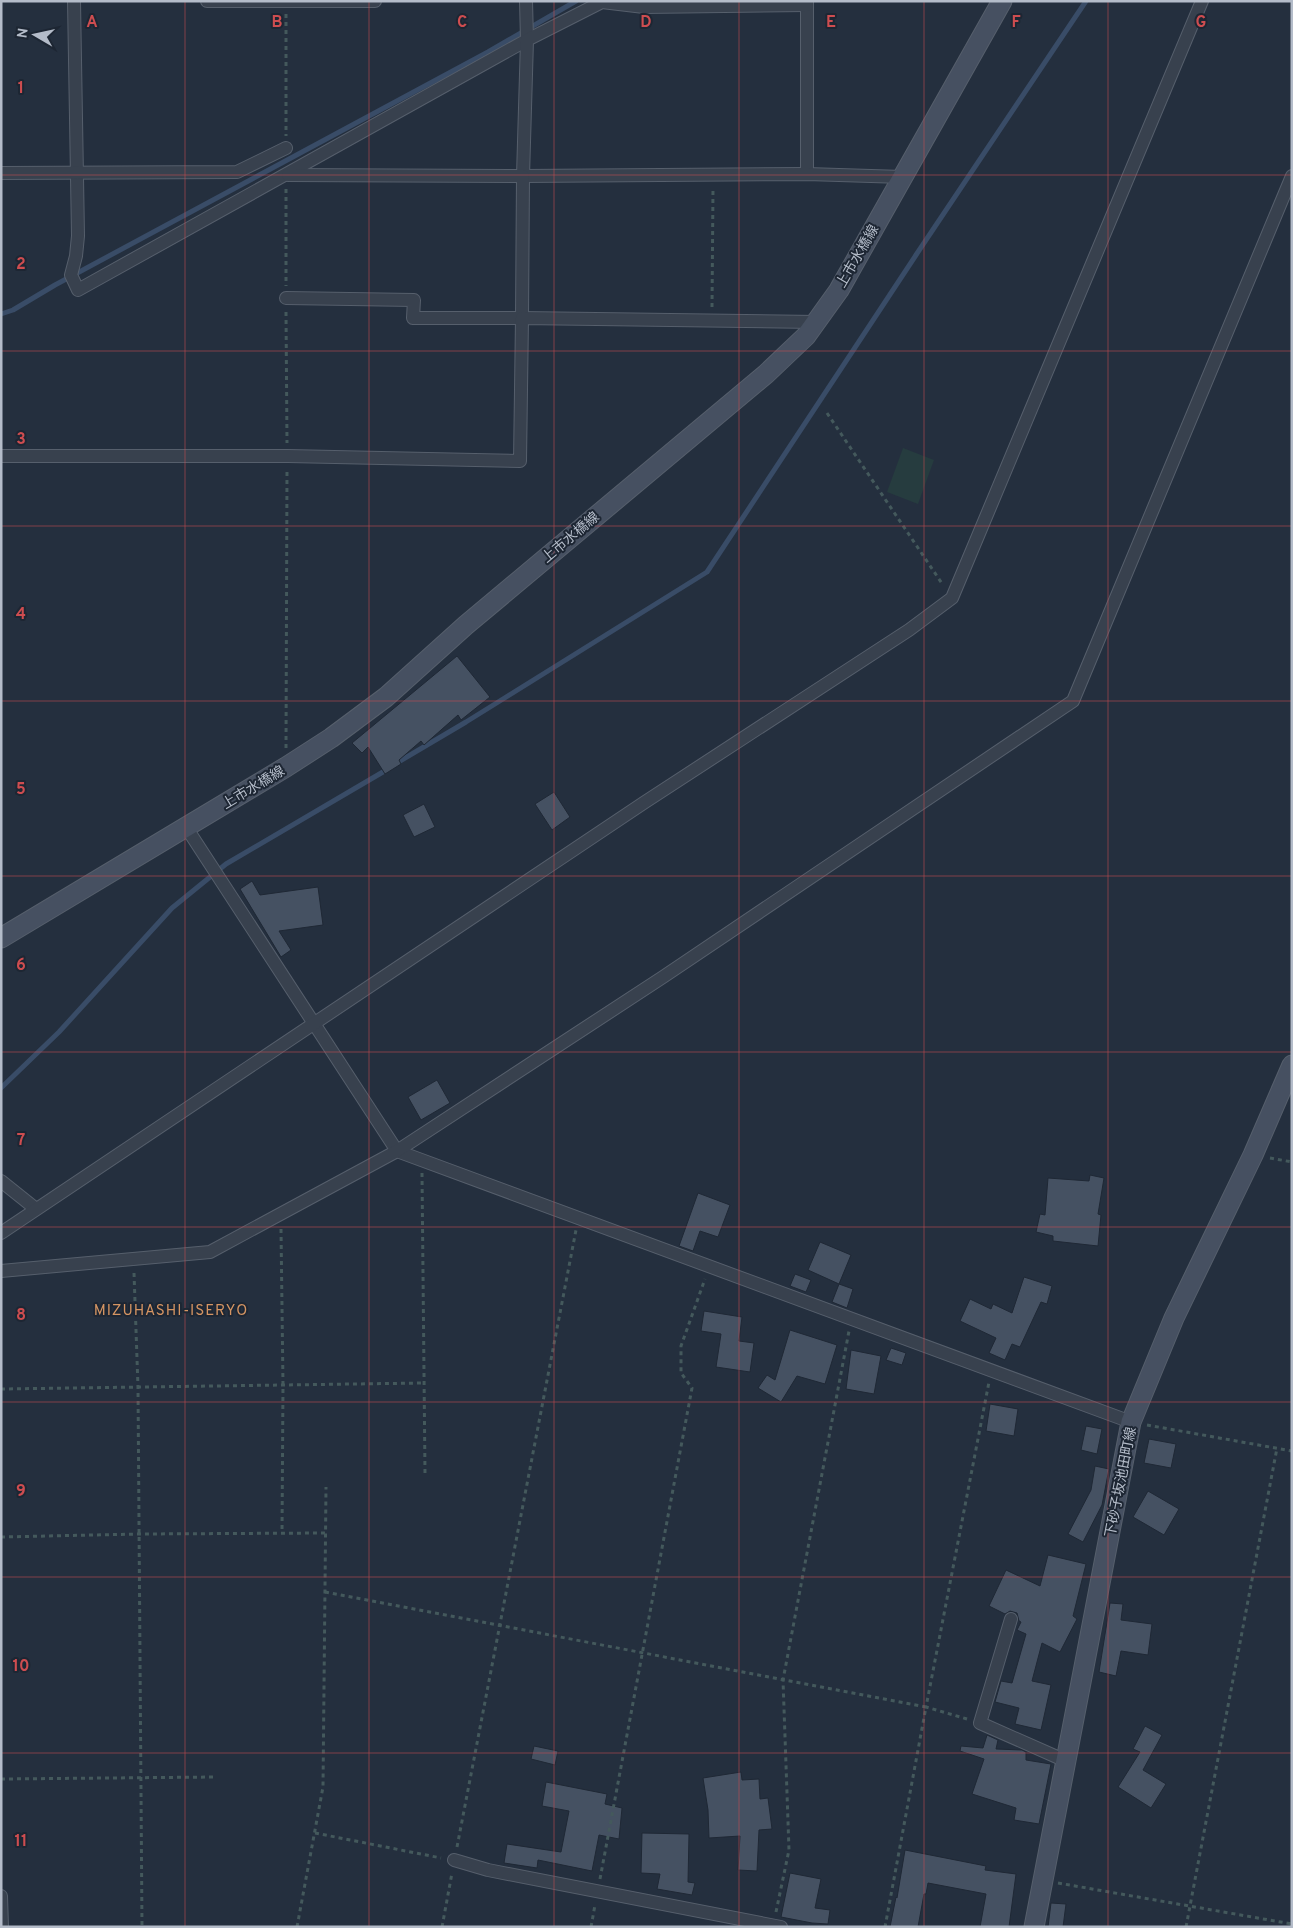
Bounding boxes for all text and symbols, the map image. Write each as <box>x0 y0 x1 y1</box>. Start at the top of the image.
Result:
north arrow <box>10 10 60 60</box>
text: A <box>86 13 98 33</box>
text: B <box>271 13 283 33</box>
text: C <box>457 13 467 33</box>
text: D <box>640 13 652 33</box>
text: E <box>826 13 836 33</box>
text: F <box>1011 13 1021 33</box>
text: G <box>1196 13 1206 33</box>
text: N <box>14 27 33 40</box>
text: 1 <box>18 79 24 99</box>
street label: 上市水橋線 <box>833 222 883 291</box>
text: 2 <box>16 255 26 275</box>
text: 3 <box>16 430 26 450</box>
street label: 上市水橋線 <box>539 509 603 567</box>
text: 4 <box>16 605 26 625</box>
street label: 上市水橋線 <box>219 763 288 814</box>
text: 5 <box>16 780 26 800</box>
text: 6 <box>16 956 26 976</box>
text: 7 <box>17 1131 25 1151</box>
district label: MIZUHASHI-ISERYO <box>94 1302 248 1321</box>
text: 8 <box>16 1306 26 1326</box>
street label: 下砂子坂池田町線 <box>1102 1426 1141 1539</box>
text: 9 <box>16 1482 26 1502</box>
text: 10 <box>13 1657 29 1677</box>
text: 11 <box>15 1832 27 1852</box>

